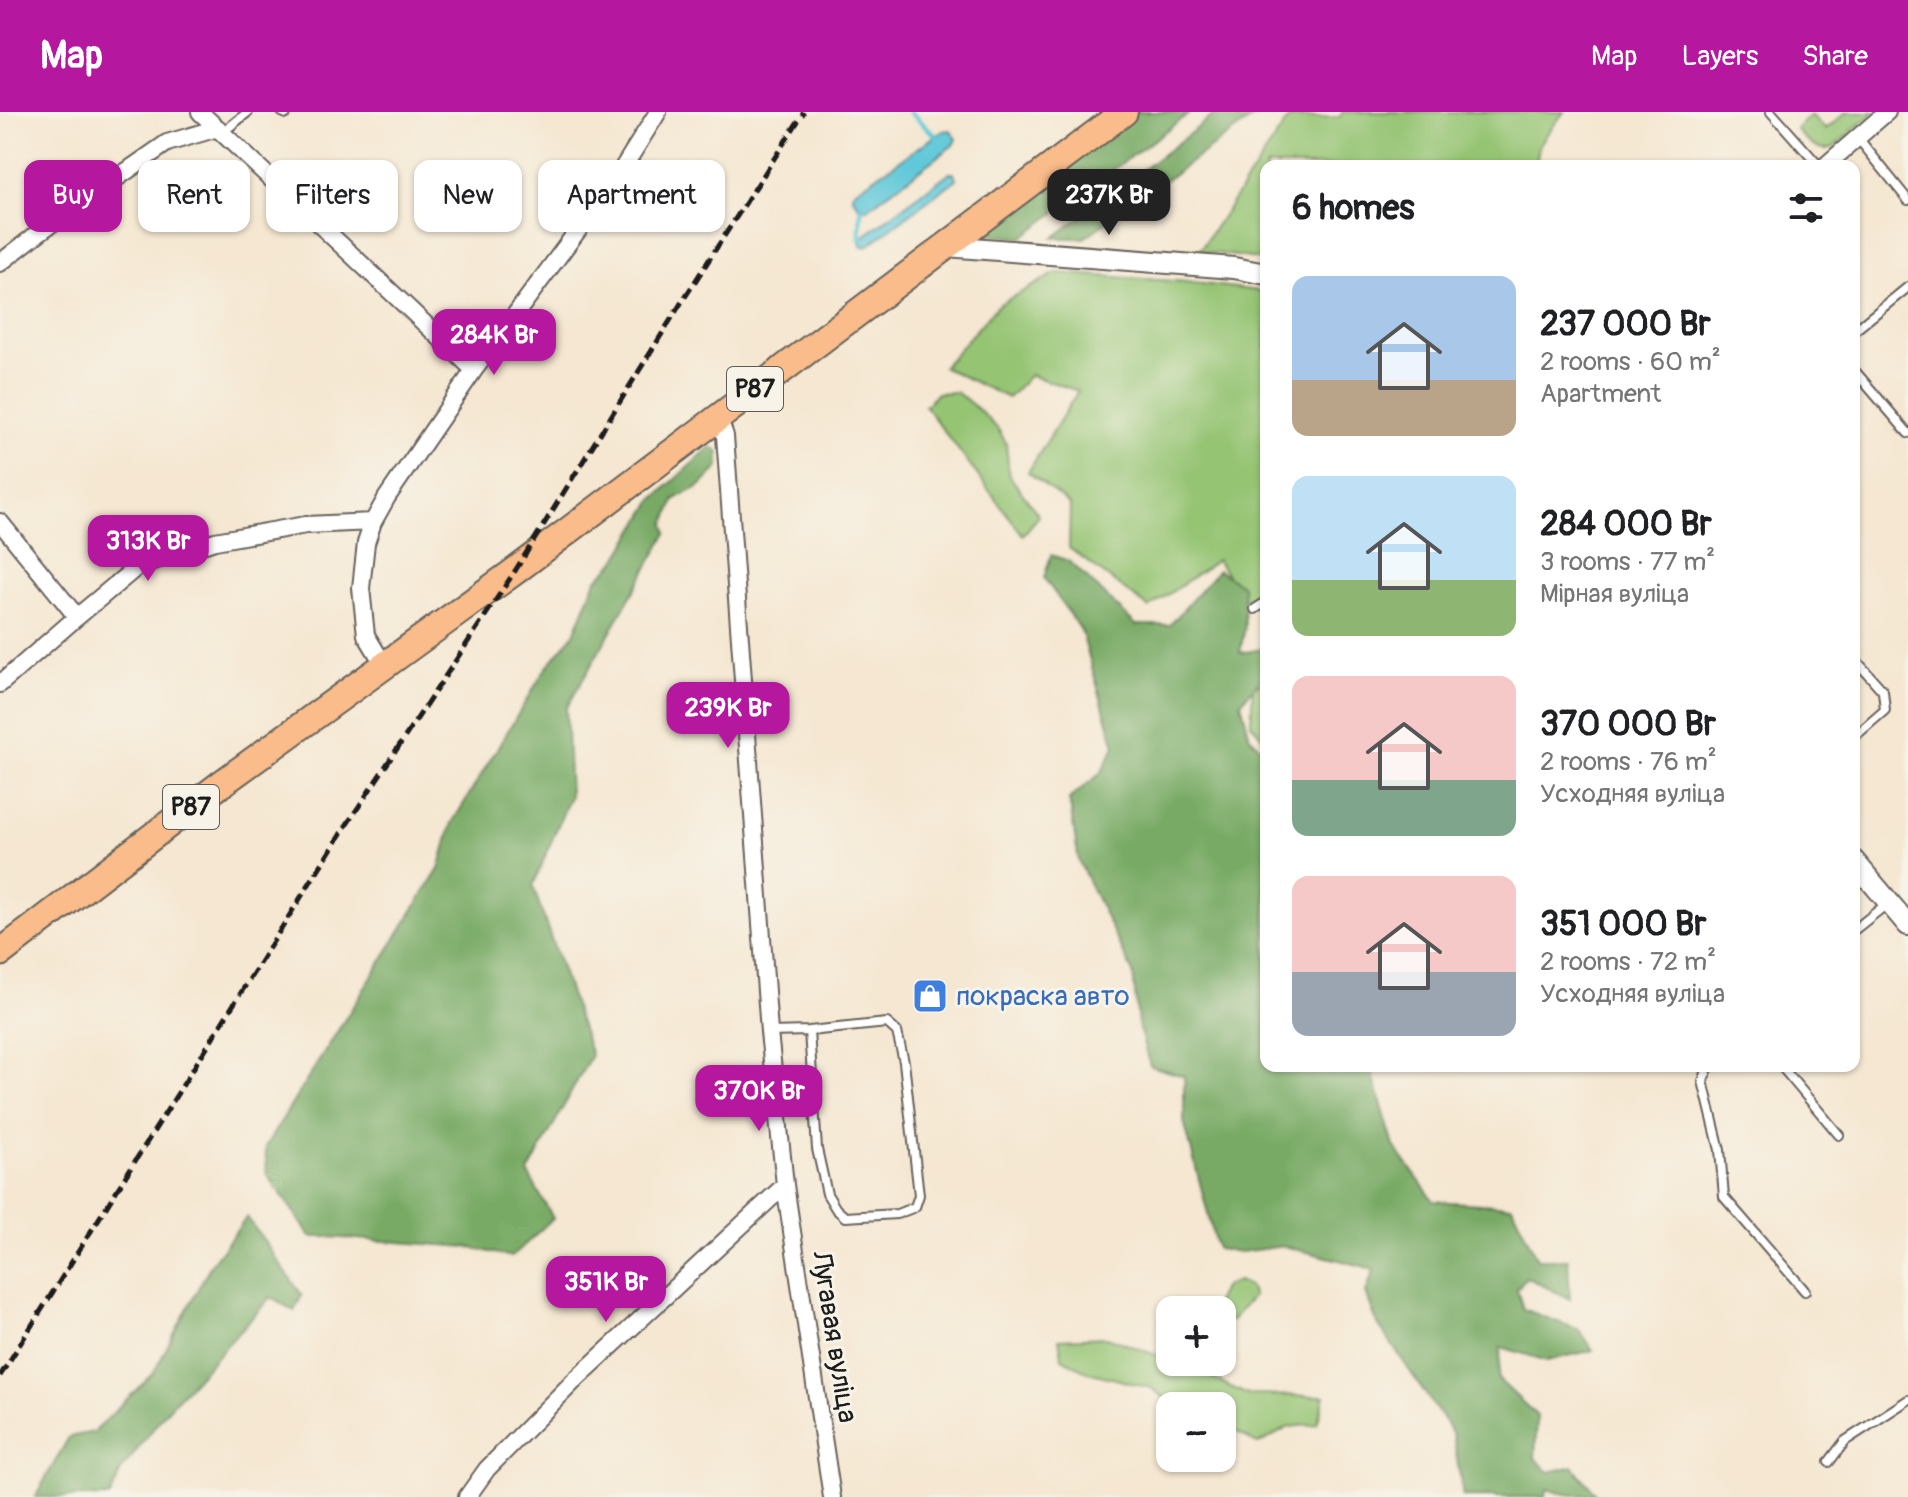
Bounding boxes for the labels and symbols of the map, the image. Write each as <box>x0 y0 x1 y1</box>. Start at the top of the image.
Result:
pin: 237K Br <box>1035 169 1183 237</box>
pin: 284K Br <box>420 309 568 377</box>
road number: Р87 <box>727 367 783 411</box>
pin: 313K Br <box>74 515 222 583</box>
pin: 239K Br <box>654 682 802 750</box>
road number: Р87 <box>163 785 219 829</box>
shop icon: покраска авто <box>911 977 949 1015</box>
place label: покраска авто <box>956 979 1130 1014</box>
pin: 370K Br <box>685 1065 833 1133</box>
street label: Лугавая вуліца <box>803 1248 865 1425</box>
pin: 351K Br <box>532 1256 680 1324</box>

